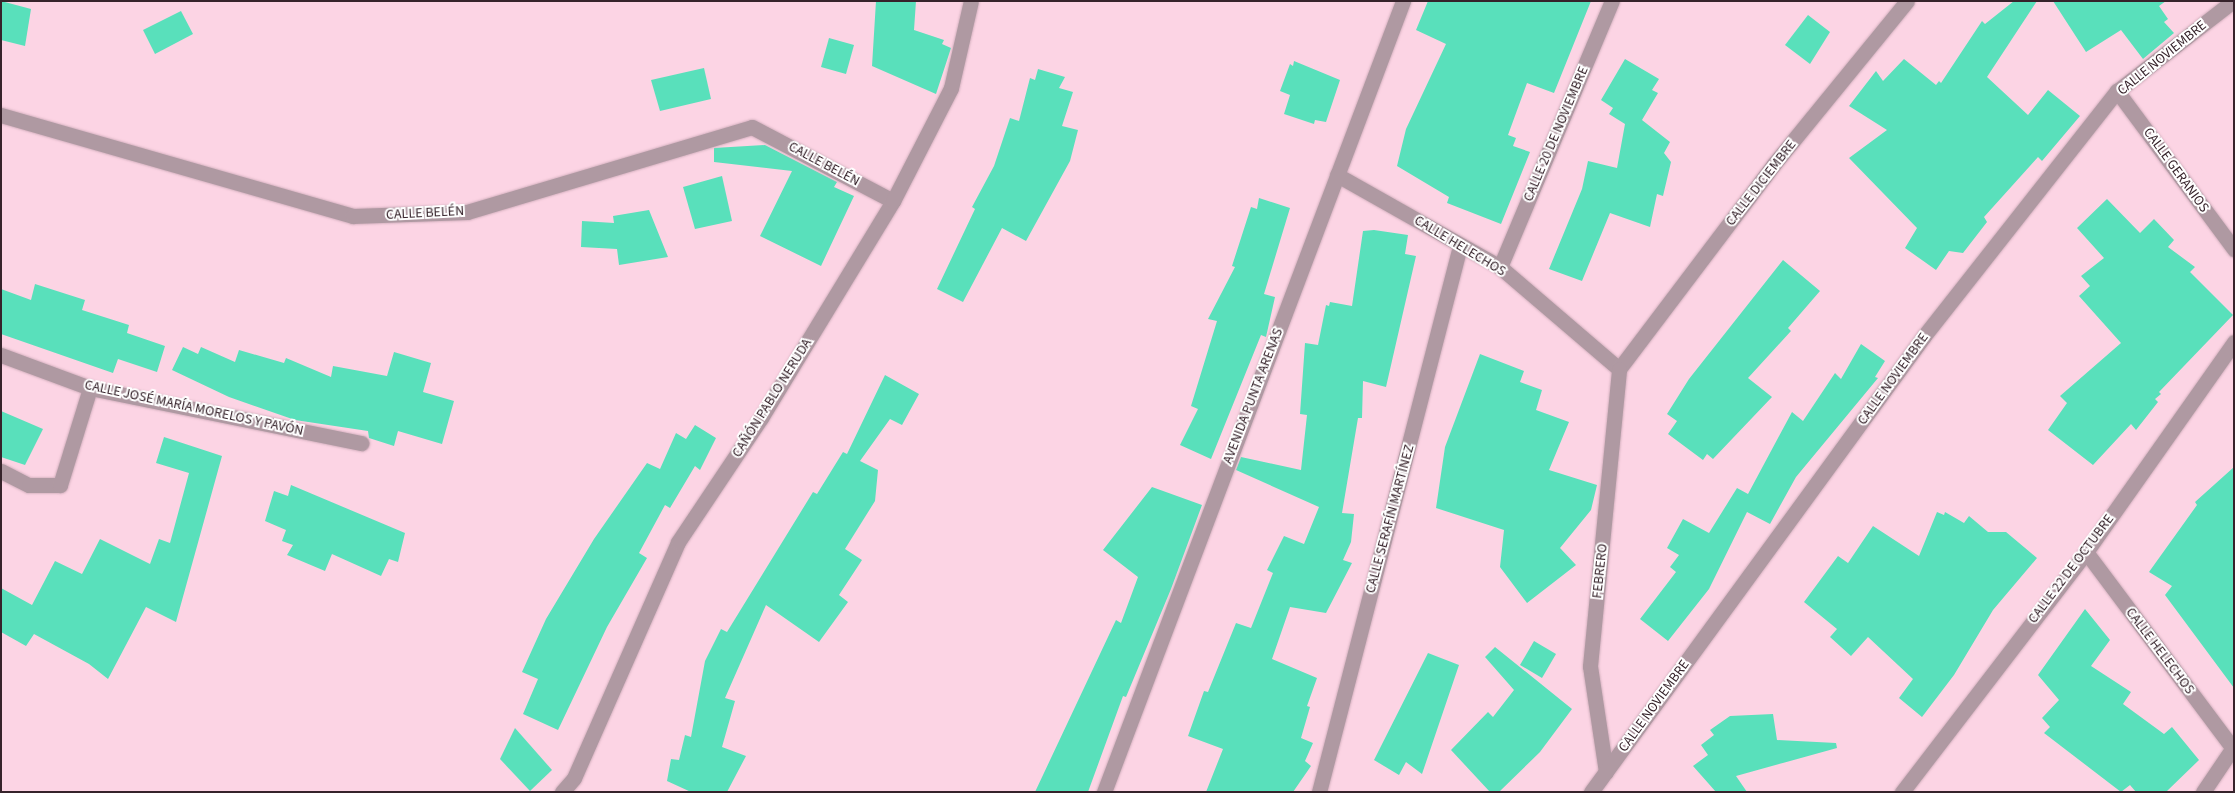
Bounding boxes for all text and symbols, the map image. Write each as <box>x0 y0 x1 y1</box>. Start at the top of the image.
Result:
street label: CALLE NOVIEMBRE <box>2114 17 2210 99</box>
street label: CALLE 20 DE NOVIEMBRE <box>1520 64 1592 204</box>
street label: CALLE GERANIOS <box>2140 124 2212 216</box>
street label: CALLE DICIEMBRE <box>1722 137 1800 229</box>
street label: CALLE BELÉN <box>786 138 862 190</box>
street label: CALLE BELÉN <box>385 203 465 223</box>
street label: CALLE HELECHOS <box>1411 212 1509 280</box>
street label: AVENIDA PUNTA ARENAS <box>1219 326 1287 466</box>
street label: CALLE NOVIEMBRE <box>1854 330 1932 428</box>
street label: CAÑÓN PABLO NERUDA <box>729 335 815 461</box>
street label: CALLE JOSÉ MARÍA MORELOS Y PAVÓN <box>83 377 305 439</box>
street label: CALLE SERAFÍN MARTÍNEZ <box>1362 443 1418 595</box>
street label: CALLE 22 DE OCTUBRE <box>2025 511 2117 627</box>
street label: FEBRERO <box>1589 543 1611 599</box>
street label: CALLE HELECHOS <box>2122 604 2198 698</box>
street label: CALLE NOVIEMBRE <box>1615 657 1693 755</box>

